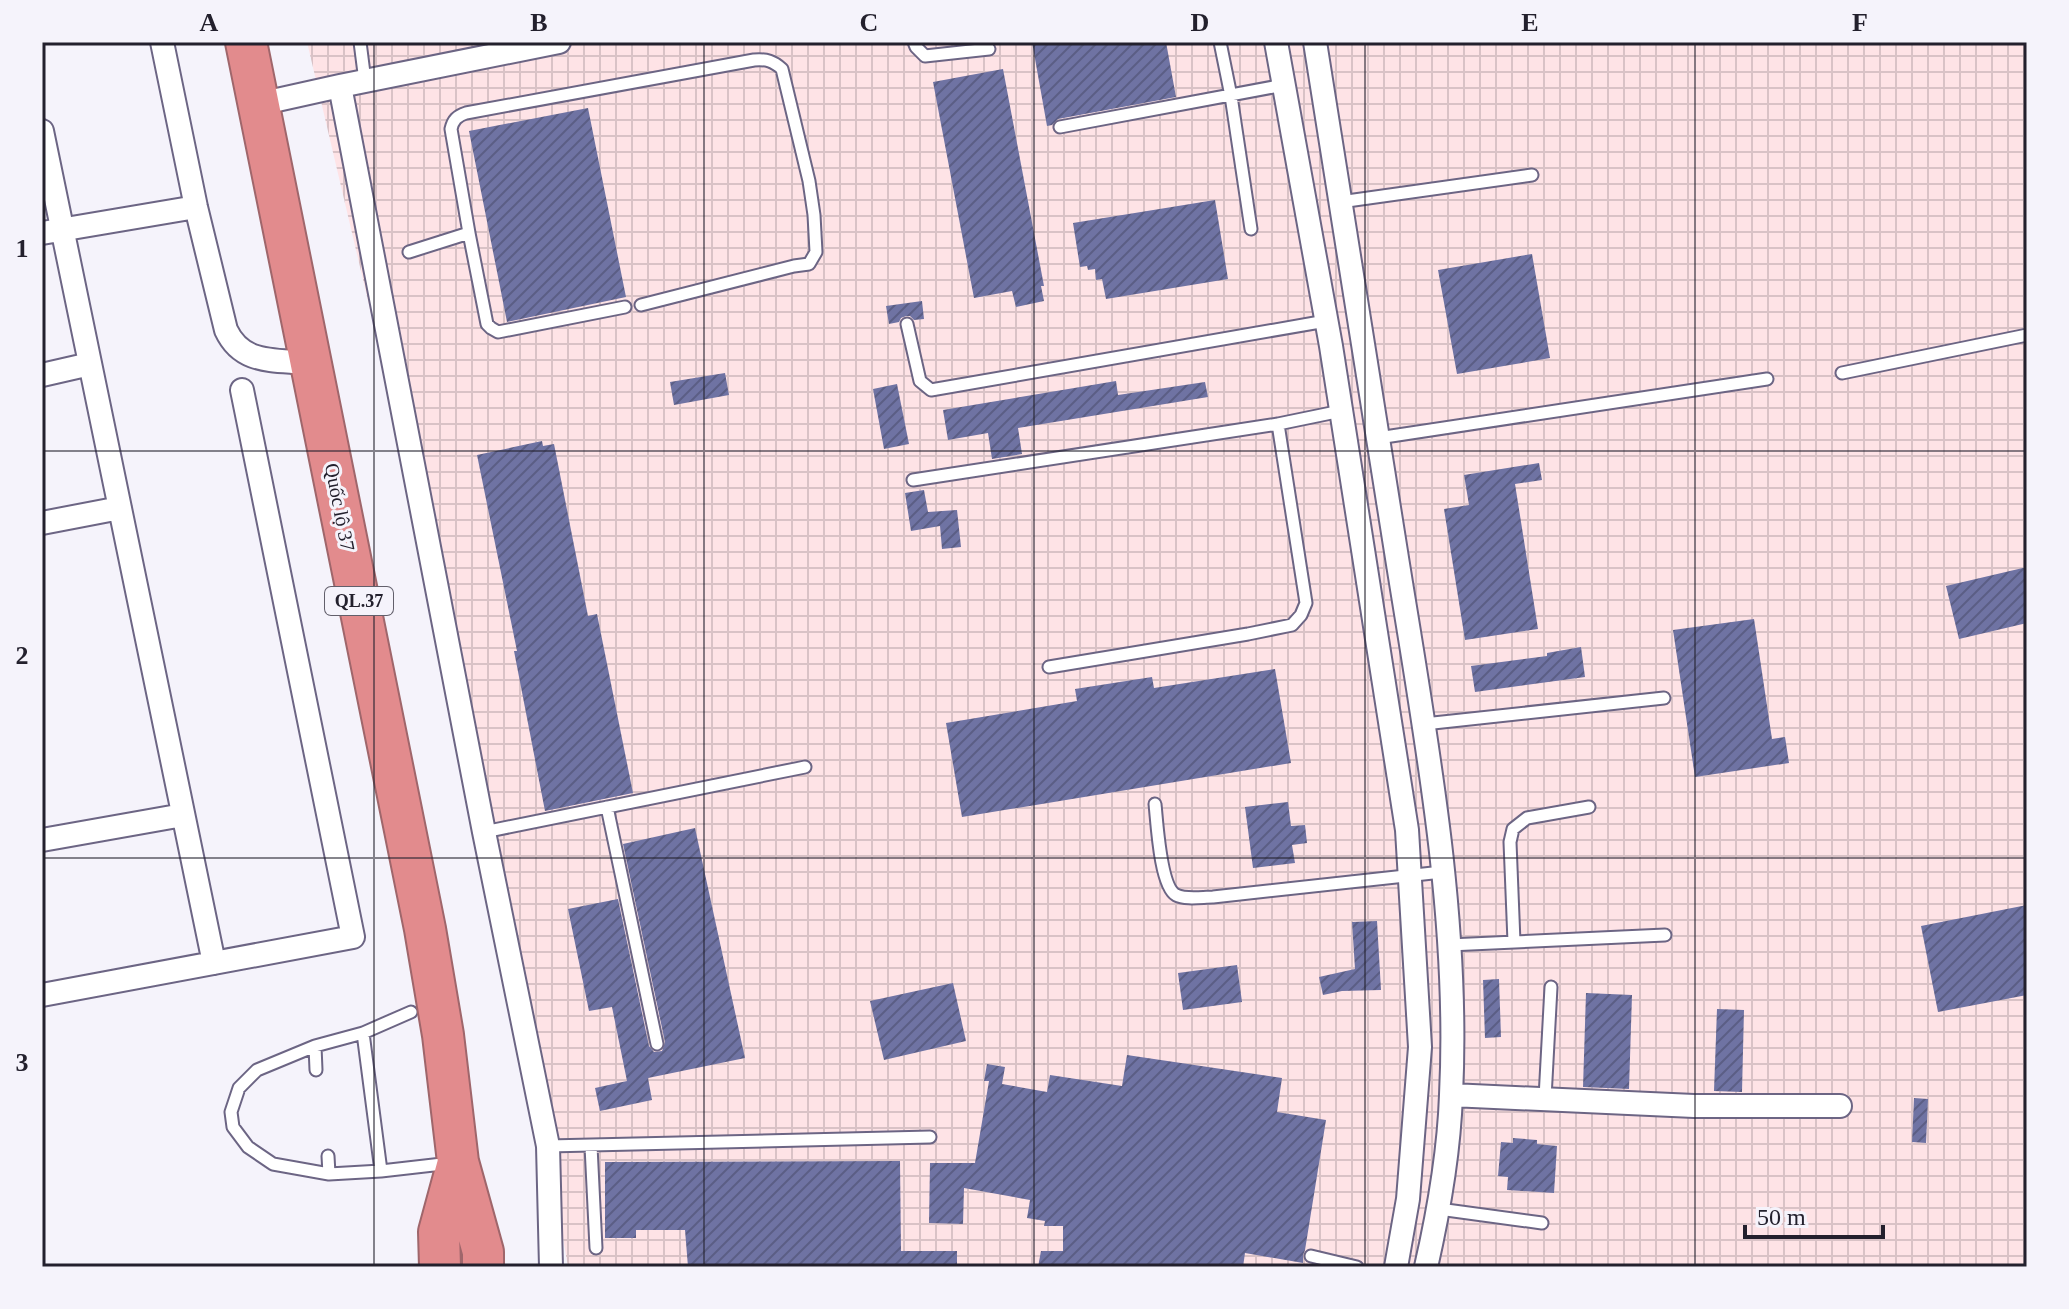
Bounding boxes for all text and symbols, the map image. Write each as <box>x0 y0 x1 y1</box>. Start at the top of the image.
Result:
text: A <box>200 8 219 37</box>
text: B <box>530 8 548 37</box>
text: C <box>860 8 878 37</box>
text: D <box>1191 8 1209 37</box>
text: E <box>1521 8 1539 37</box>
text: F <box>1852 8 1868 37</box>
text: 1 <box>16 234 29 263</box>
street label: Quốc lộ 37 <box>321 461 359 553</box>
road number: QL.37 <box>325 587 393 615</box>
text: 2 <box>16 641 29 670</box>
text: 3 <box>16 1048 29 1077</box>
scale bar <box>1745 1189 1883 1239</box>
text: 50 m <box>1757 1204 1806 1230</box>

